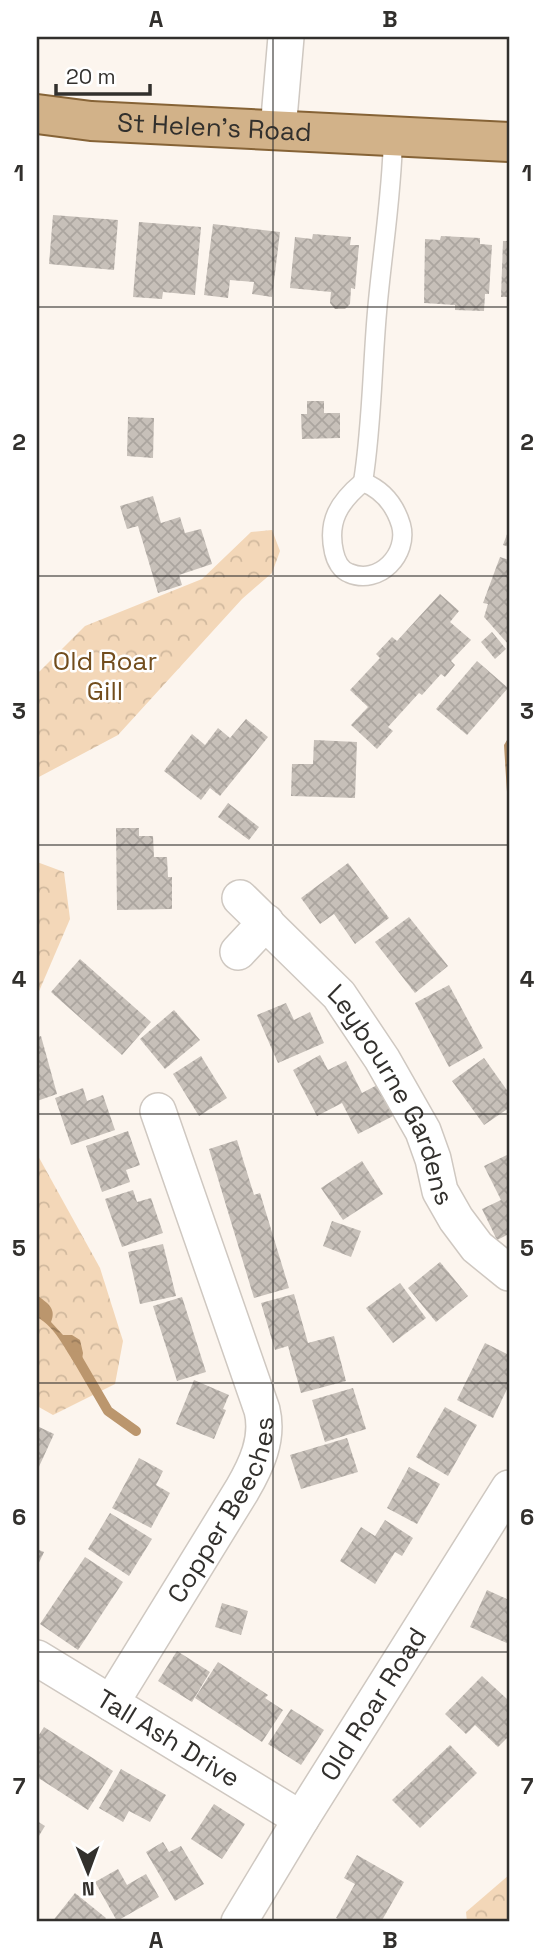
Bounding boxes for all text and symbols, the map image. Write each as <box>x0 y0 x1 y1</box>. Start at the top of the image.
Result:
text: A <box>149 4 164 34</box>
text: B <box>382 4 398 34</box>
scale bar <box>56 52 150 96</box>
text: 20 m <box>66 63 116 90</box>
street label: St Helen's Road <box>116 105 312 149</box>
text: 1 <box>14 158 24 188</box>
text: 1 <box>522 158 532 188</box>
text: 2 <box>12 427 26 457</box>
text: 2 <box>520 427 534 457</box>
park label: Old Roar Gill <box>53 644 157 708</box>
text: 3 <box>12 696 26 726</box>
text: 3 <box>520 696 534 726</box>
text: 4 <box>12 964 27 994</box>
text: 4 <box>520 964 535 994</box>
street label: Leybourne Gardens <box>320 976 462 1211</box>
text: 5 <box>12 1233 26 1263</box>
text: 5 <box>520 1233 534 1263</box>
street label: Copper Beeches <box>160 1417 281 1609</box>
text: 6 <box>12 1502 26 1532</box>
text: 6 <box>520 1502 534 1532</box>
street label: Old Roar Road <box>312 1621 434 1787</box>
street label: Tall Ash Drive <box>90 1681 247 1795</box>
text: 7 <box>13 1771 26 1801</box>
text: 7 <box>521 1771 534 1801</box>
north arrow <box>52 1836 122 1906</box>
text: N <box>82 1876 95 1901</box>
text: A <box>149 1925 164 1955</box>
text: B <box>382 1925 398 1955</box>

